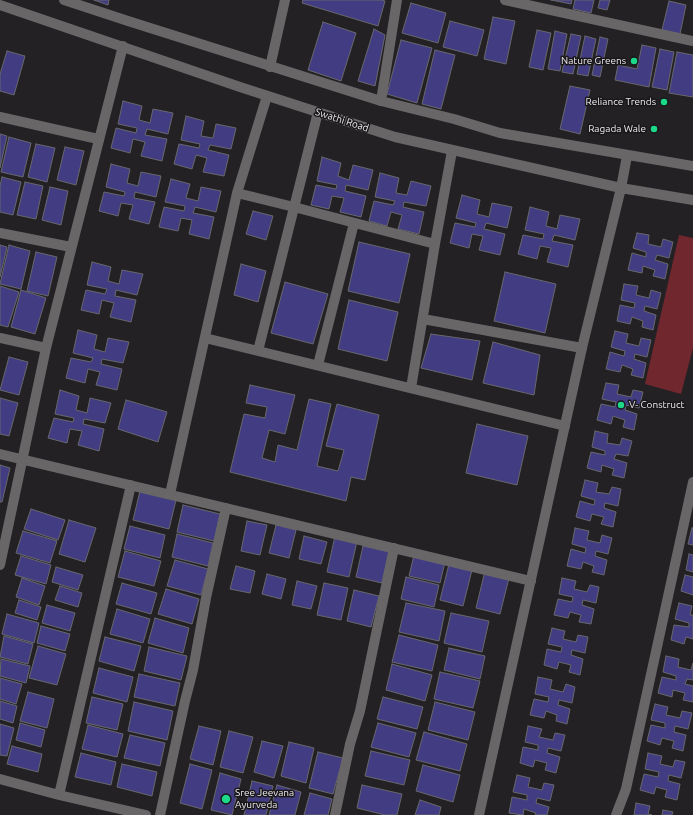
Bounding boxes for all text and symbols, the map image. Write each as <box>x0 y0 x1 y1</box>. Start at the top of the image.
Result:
place label: Nature Greens <box>561 55 626 67</box>
marker: Nature Greens <box>629 56 639 66</box>
place label: Reliance Trends <box>586 96 656 108</box>
marker: Reliance Trends <box>659 97 669 107</box>
street label: Swathi Road <box>314 106 370 134</box>
place label: Ragada Wale <box>588 123 646 135</box>
marker: Ragada Wale <box>649 124 659 134</box>
place label: V- Construct <box>629 399 685 411</box>
marker: V- Construct <box>616 400 626 410</box>
place label: Sree Jeevana Ayurveda <box>235 787 294 810</box>
marker: Sree Jeevana Ayurveda <box>220 793 232 805</box>

